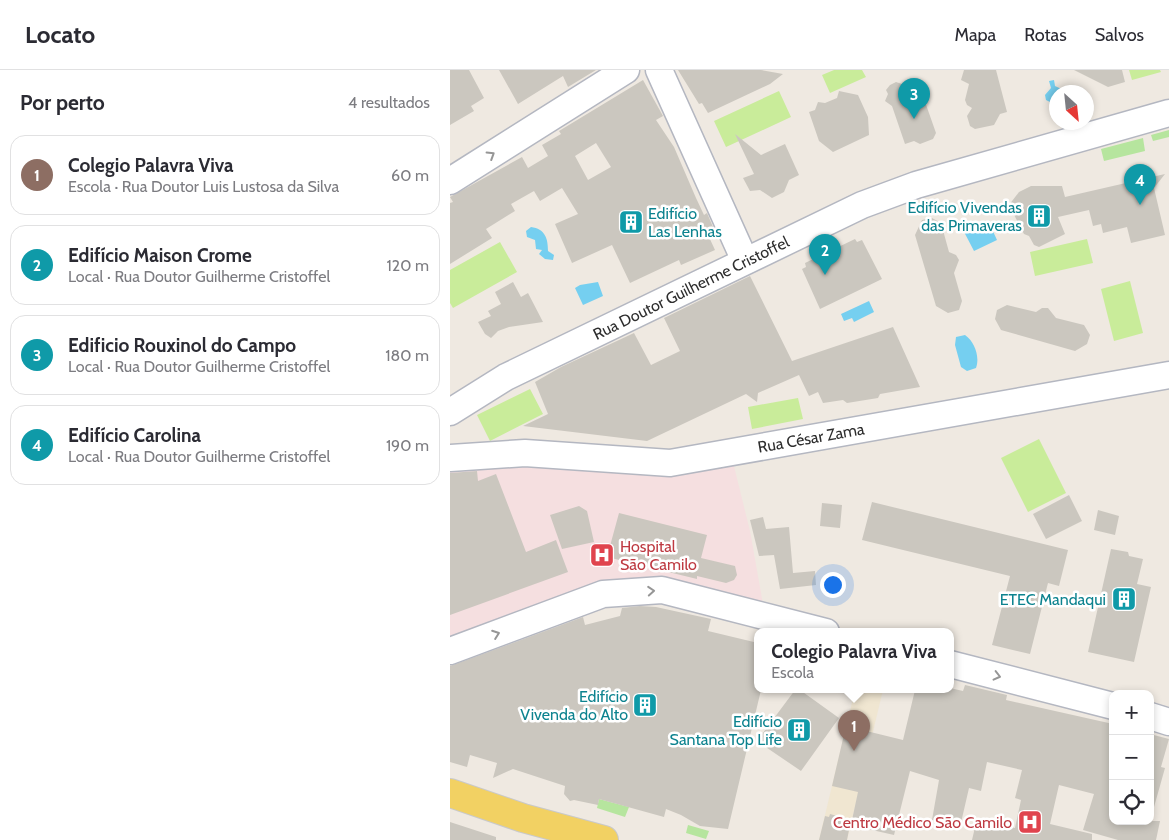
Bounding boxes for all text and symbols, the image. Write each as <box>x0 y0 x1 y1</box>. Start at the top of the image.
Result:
text: Locato <box>25 20 95 49</box>
text: Mapa <box>954 24 996 46</box>
text: Rotas <box>1024 24 1067 46</box>
text: Salvos <box>1095 24 1144 46</box>
pin: 3 <box>898 78 930 119</box>
north arrow <box>1049 85 1094 130</box>
text: Por perto <box>20 90 105 115</box>
text: 4 resultados <box>348 93 430 112</box>
one-way arrow <box>486 151 495 161</box>
text: Colegio Palavra Viva <box>68 154 234 177</box>
pin: 4 <box>1124 164 1156 205</box>
text: 1 <box>34 166 40 185</box>
text: 60 m <box>391 166 429 185</box>
text: Escola · Rua Doutor Luis Lustosa da Silva <box>68 177 339 196</box>
place label: Edifício Vivendas das Primaveras <box>907 198 1022 235</box>
building icon: Edifício Vivendas das Primaveras <box>1026 203 1052 229</box>
place label: Edifício Las Lenhas <box>648 204 722 241</box>
building icon: Edifício Las Lenhas <box>618 209 644 235</box>
street label: Rua Doutor Guilherme Cristoffel <box>590 232 792 344</box>
pin: 2 <box>809 234 841 275</box>
text: Edifício Maison Crome <box>68 244 252 267</box>
text: 2 <box>33 256 41 275</box>
text: 120 m <box>387 256 429 275</box>
text: Local · Rua Doutor Guilherme Cristoffel <box>68 267 330 286</box>
text: Edificio Rouxinol do Campo <box>68 334 296 357</box>
text: 3 <box>33 346 41 365</box>
text: 180 m <box>385 346 429 365</box>
text: Local · Rua Doutor Guilherme Cristoffel <box>68 357 330 376</box>
street label: Rua César Zama <box>756 419 866 457</box>
text: Edifício Carolina <box>68 424 201 447</box>
text: 4 <box>32 436 42 455</box>
text: 190 m <box>386 436 429 455</box>
text: Local · Rua Doutor Guilherme Cristoffel <box>68 447 330 466</box>
place label: Hospital São Camilo <box>620 537 697 574</box>
hospital icon: Hospital São Camilo <box>589 542 615 568</box>
your location <box>820 572 846 598</box>
one-way arrow <box>647 586 655 597</box>
building icon: ETEC Mandaqui <box>1111 586 1137 612</box>
place label: ETEC Mandaqui <box>1000 590 1106 609</box>
popup <box>754 628 954 693</box>
one-way arrow <box>491 630 500 640</box>
text: Colegio Palavra Viva <box>771 640 937 663</box>
text: Escola <box>771 663 814 682</box>
one-way arrow <box>993 671 1001 681</box>
place label: Edifício Vivenda do Alto <box>520 687 628 724</box>
map controls <box>1109 690 1154 825</box>
button: + <box>1109 690 1154 735</box>
building icon: Edifício Vivenda do Alto <box>632 692 658 718</box>
pin: 1 <box>838 710 870 751</box>
place label: Edifício Santana Top Life <box>670 712 782 749</box>
building icon: Edifício Santana Top Life <box>786 717 812 743</box>
button: − <box>1109 735 1154 780</box>
button: locate <box>1109 780 1154 825</box>
hospital icon: Centro Médico São Camilo <box>1017 809 1043 835</box>
place label: Centro Médico São Camilo <box>833 813 1012 832</box>

